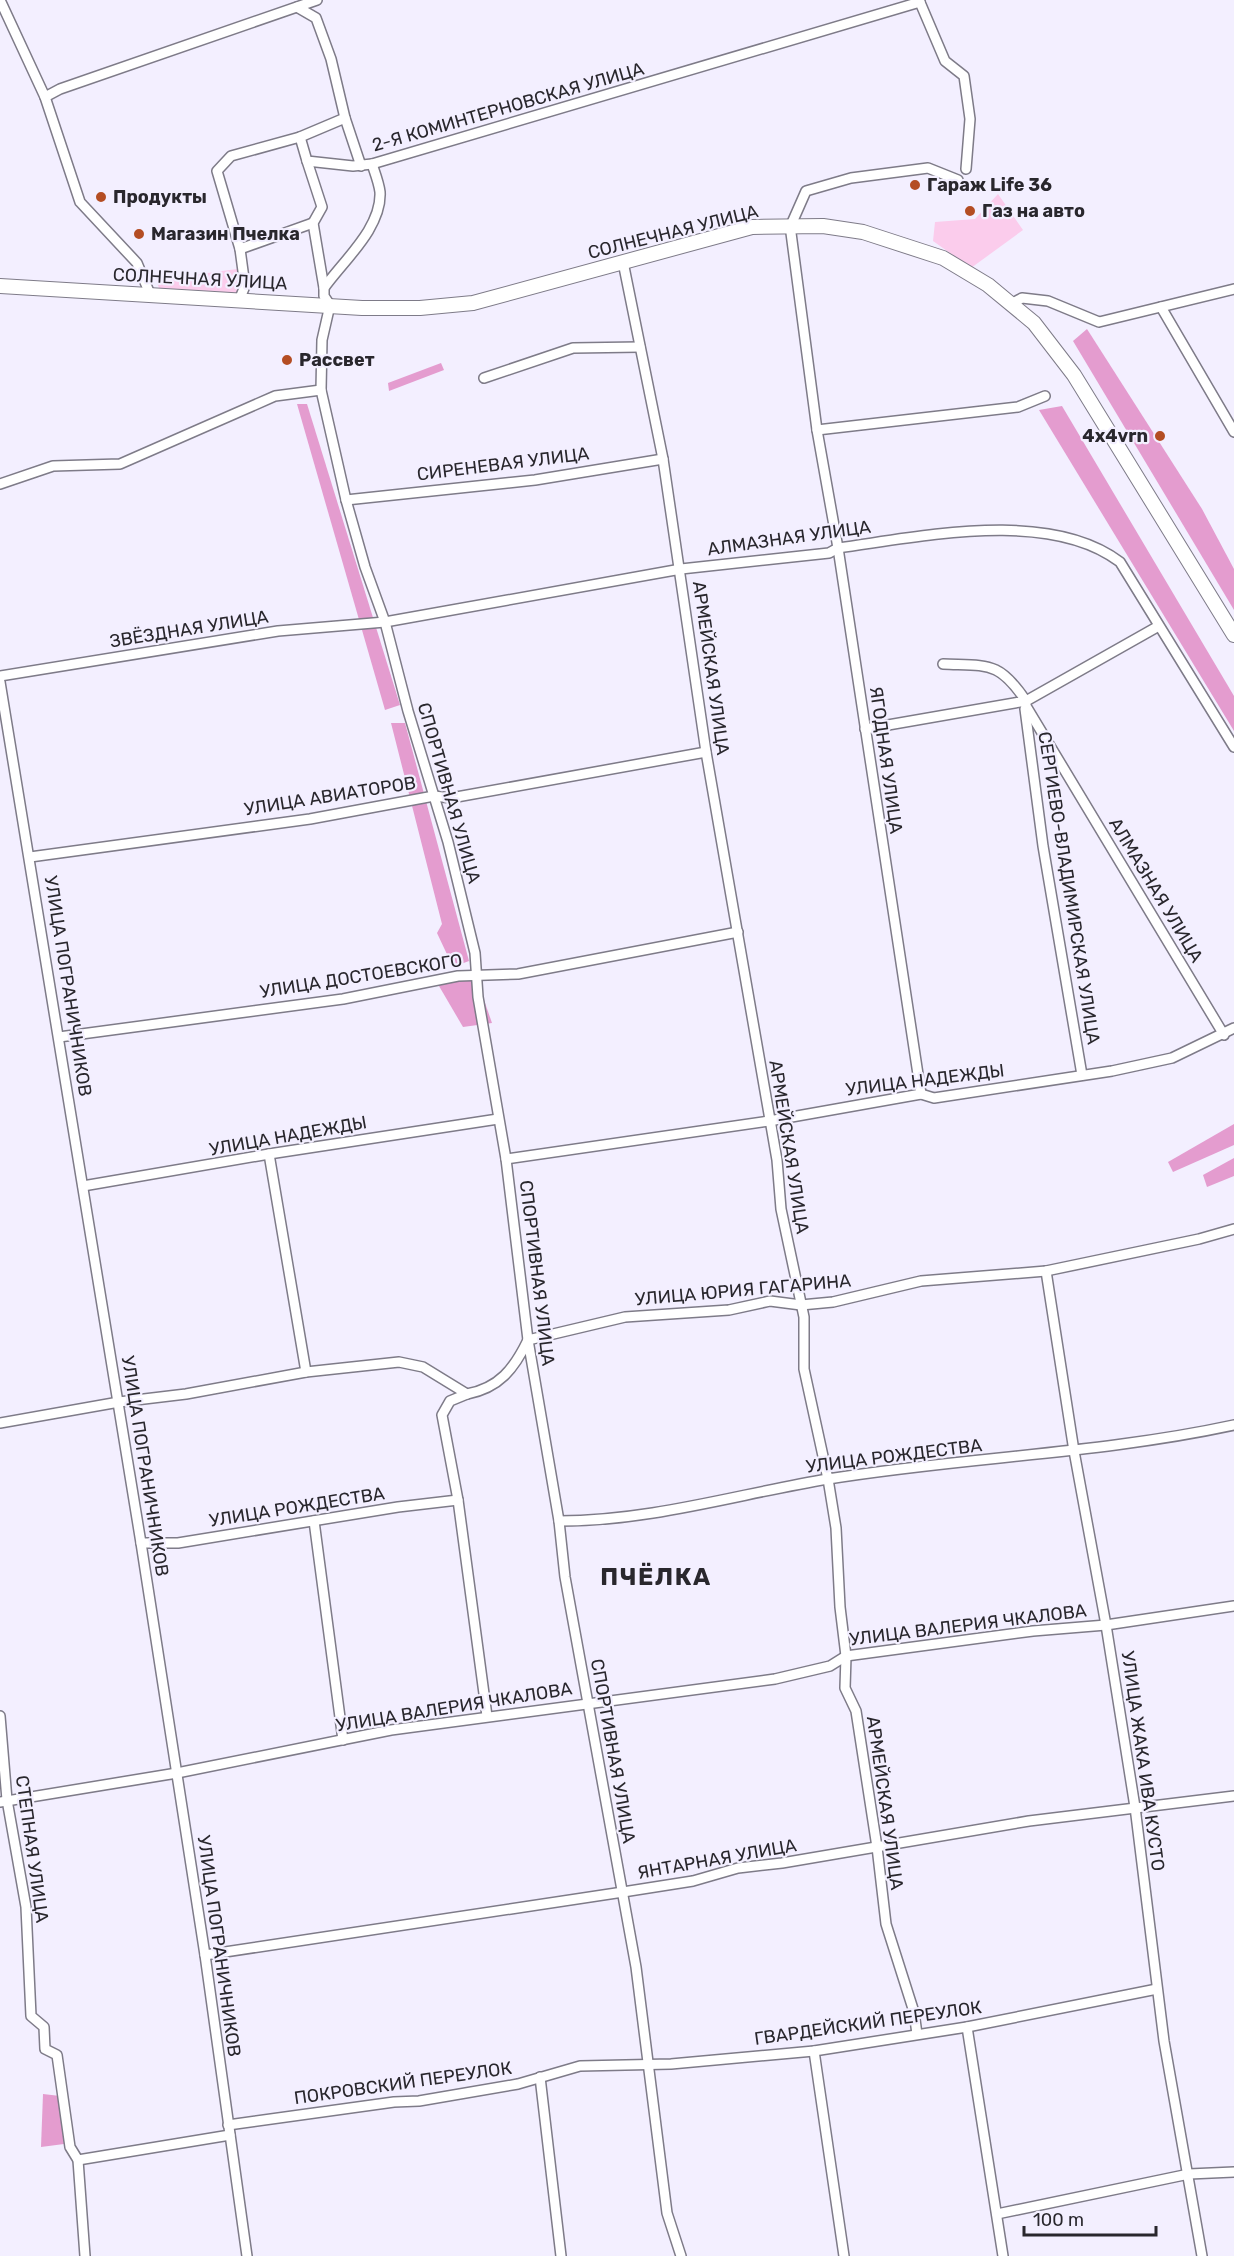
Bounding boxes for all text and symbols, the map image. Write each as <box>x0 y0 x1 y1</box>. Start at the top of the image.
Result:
street label: 2-Я КОМИНТЕРНОВСКАЯ УЛИЦА <box>369 58 647 156</box>
place label: Гараж Life 36 <box>927 174 1052 196</box>
marker: Гараж Life 36 <box>908 178 922 192</box>
place label: Продукты <box>113 186 207 208</box>
marker: Продукты <box>94 190 108 204</box>
street label: СОЛНЕЧНАЯ УЛИЦА <box>586 200 760 264</box>
place label: Газ на авто <box>982 200 1085 222</box>
marker: Газ на авто <box>963 204 977 218</box>
place label: Магазин Пчелка <box>151 223 300 245</box>
marker: Магазин Пчелка <box>132 227 146 241</box>
street label: СОЛНЕЧНАЯ УЛИЦА <box>112 263 288 295</box>
place label: Рассвет <box>299 349 375 371</box>
marker: Рассвет <box>280 353 294 367</box>
place label: 4x4vrn <box>1082 425 1148 447</box>
marker: 4x4vrn <box>1153 429 1167 443</box>
street label: СИРЕНЕВАЯ УЛИЦА <box>416 443 590 485</box>
street label: АЛМАЗНАЯ УЛИЦА <box>706 516 872 560</box>
street label: АРМЕЙСКАЯ УЛИЦА <box>688 580 734 756</box>
street label: ЗВЁЗДНАЯ УЛИЦА <box>108 606 270 652</box>
street label: ЯГОДНАЯ УЛИЦА <box>865 685 907 835</box>
street label: СПОРТИВНАЯ УЛИЦА <box>413 700 485 886</box>
street label: СЕРГИЕВО-ВЛАДИМИРСКАЯ УЛИЦА <box>1033 730 1105 1046</box>
street label: УЛИЦА АВИАТОРОВ <box>243 772 417 820</box>
street label: АЛМАЗНАЯ УЛИЦА <box>1104 814 1208 966</box>
street label: УЛИЦА ПОГРАНИЧНИКОВ <box>40 874 96 1098</box>
street label: УЛИЦА ДОСТОЕВСКОГО <box>258 949 464 1003</box>
street label: АРМЕЙСКАЯ УЛИЦА <box>764 1059 814 1235</box>
street label: УЛИЦА НАДЕЖДЫ <box>844 1059 1006 1101</box>
street label: УЛИЦА НАДЕЖДЫ <box>207 1111 369 1161</box>
street label: СПОРТИВНАЯ УЛИЦА <box>515 1179 559 1367</box>
street label: УЛИЦА ЮРИЯ ГАГАРИНА <box>634 1270 852 1310</box>
street label: УЛИЦА ПОГРАНИЧНИКОВ <box>117 1354 173 1578</box>
street label: УЛИЦА РОЖДЕСТВА <box>805 1434 983 1478</box>
street label: УЛИЦА РОЖДЕСТВА <box>208 1482 386 1532</box>
district label: ПЧЁЛКА <box>600 1562 712 1591</box>
street label: УЛИЦА ВАЛЕРИЯ ЧКАЛОВА <box>848 1600 1088 1650</box>
street label: УЛИЦА ЖАКА ИВА КУСТО <box>1117 1650 1169 1872</box>
street label: СПОРТИВНАЯ УЛИЦА <box>586 1657 640 1845</box>
street label: УЛИЦА ВАЛЕРИЯ ЧКАЛОВА <box>334 1677 574 1737</box>
street label: АРМЕЙСКАЯ УЛИЦА <box>862 1715 908 1891</box>
street label: СТЕПНАЯ УЛИЦА <box>11 1774 53 1924</box>
street label: УЛИЦА ПОГРАНИЧНИКОВ <box>193 1834 245 2058</box>
street label: ЯНТАРНАЯ УЛИЦА <box>636 1834 798 1884</box>
street label: ГВАРДЕЙСКИЙ ПЕРЕУЛОК <box>753 1996 983 2050</box>
street label: ПОКРОВСКИЙ ПЕРЕУЛОК <box>293 2057 513 2109</box>
scale bar <box>1024 2199 1156 2237</box>
text: 100 m <box>1033 2209 1084 2231</box>

